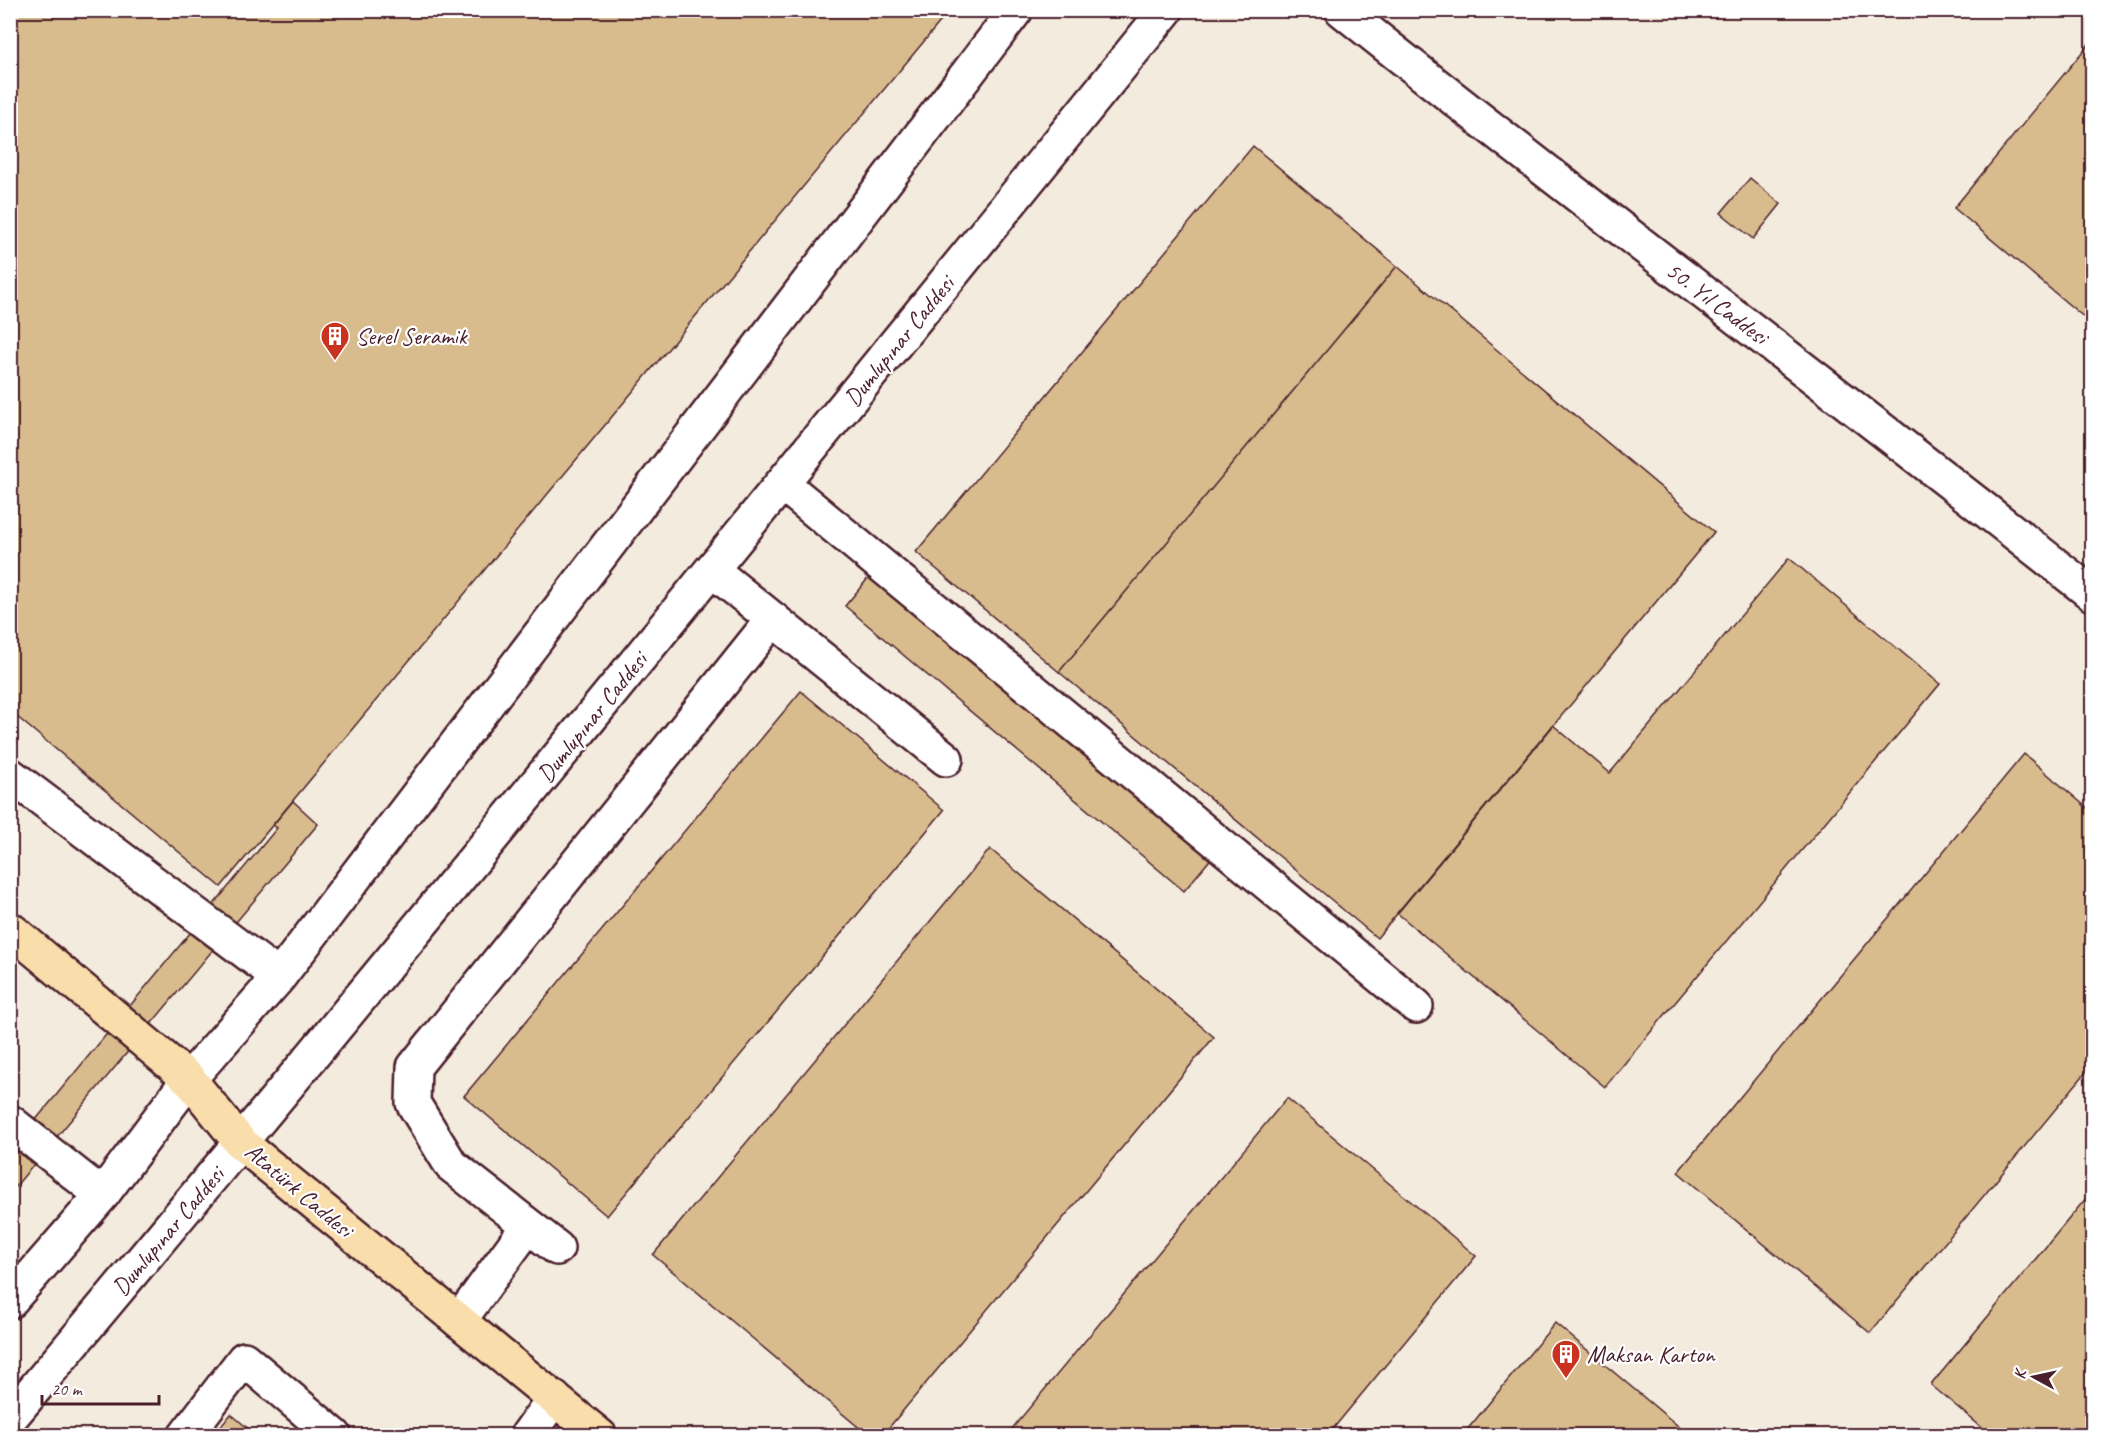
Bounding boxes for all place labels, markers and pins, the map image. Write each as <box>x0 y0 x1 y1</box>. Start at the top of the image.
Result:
building icon: Serel Seramik <box>319 320 351 362</box>
place label: Serel Seramik <box>356 321 469 351</box>
building icon: Maksan Karton <box>1550 1338 1582 1380</box>
place label: Maksan Karton <box>1587 1339 1716 1369</box>

